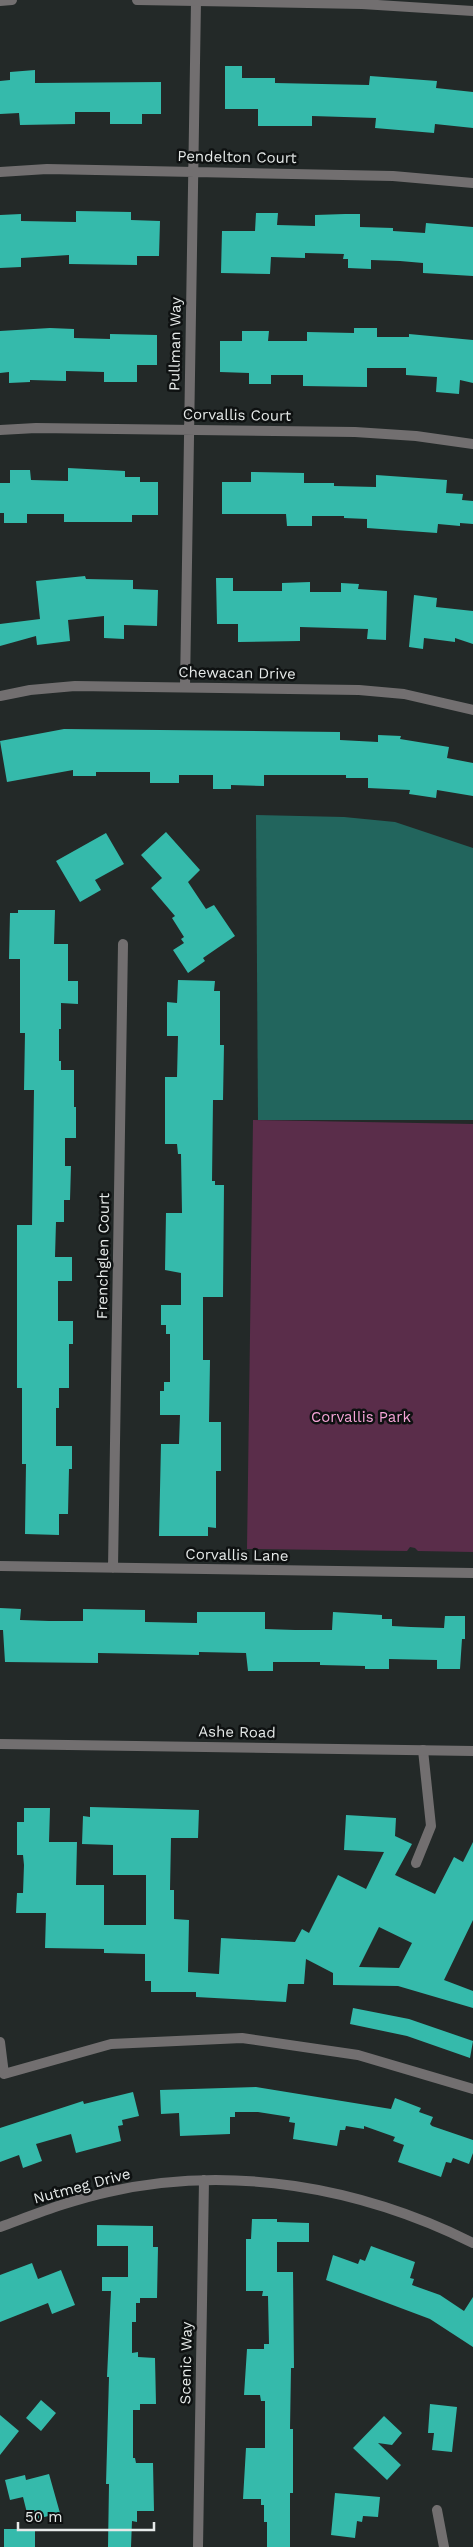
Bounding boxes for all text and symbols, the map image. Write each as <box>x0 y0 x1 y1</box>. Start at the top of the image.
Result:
street label: Pendelton Court <box>177 147 298 167</box>
street label: Pullman Way <box>165 297 185 391</box>
street label: Corvallis Court <box>183 405 292 425</box>
street label: Chewacan Drive <box>178 663 296 683</box>
street label: Frenchglen Court <box>93 1192 113 1319</box>
park label: Corvallis Park <box>311 1408 411 1426</box>
street label: Corvallis Lane <box>185 1545 289 1565</box>
street label: Ashe Road <box>198 1722 276 1742</box>
street label: Nutmeg Drive <box>31 2164 133 2208</box>
street label: Scenic Way <box>176 2321 196 2405</box>
scale bar <box>18 2500 154 2532</box>
text: 50 m <box>25 2508 62 2526</box>

